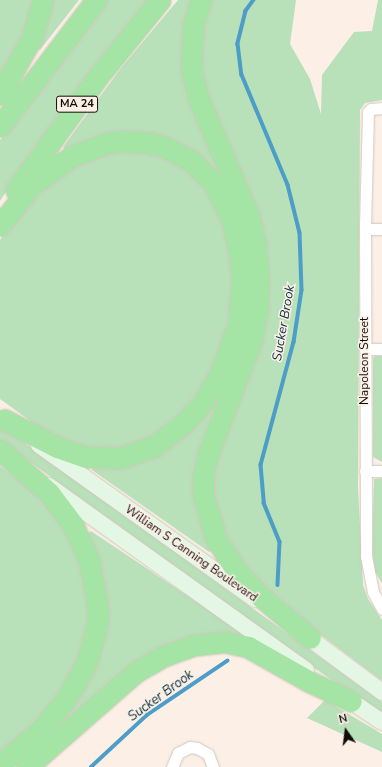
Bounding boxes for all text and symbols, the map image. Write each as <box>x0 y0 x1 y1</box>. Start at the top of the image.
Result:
road number: MA 24 <box>56 95 98 113</box>
water label: Sucker Brook <box>270 284 298 362</box>
street label: Napoleon Street <box>358 317 372 405</box>
street label: William S Canning Boulevard <box>122 503 260 605</box>
water label: Sucker Brook <box>125 667 197 725</box>
north arrow <box>326 711 366 751</box>
text: N <box>337 711 349 727</box>

